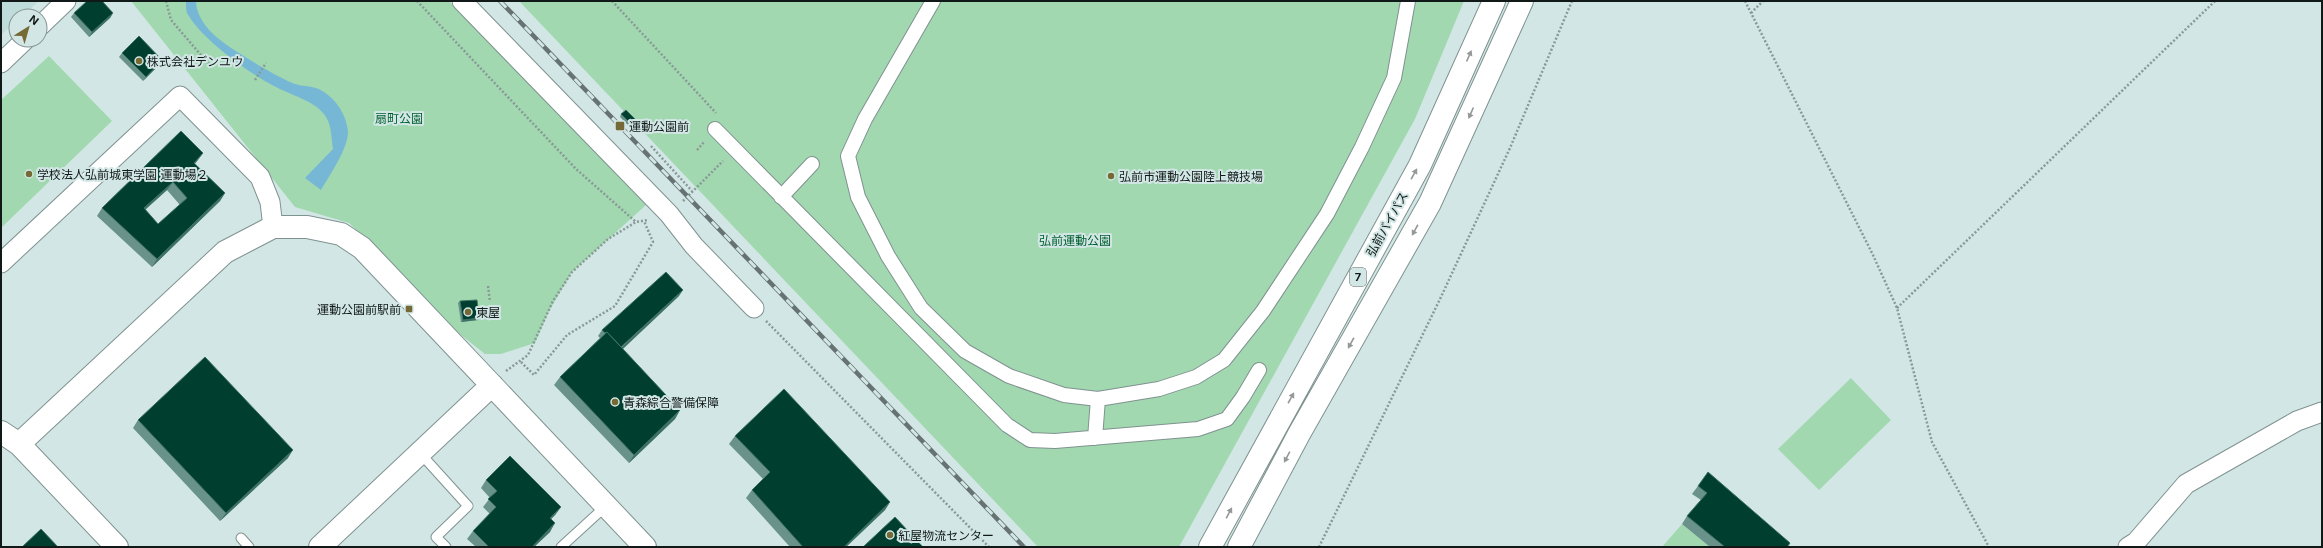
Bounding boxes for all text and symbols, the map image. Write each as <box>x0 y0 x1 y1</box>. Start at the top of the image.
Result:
north arrow <box>8 8 48 48</box>
text: N <box>26 12 42 28</box>
one-way arrow <box>1466 51 1472 62</box>
place label: 株式会社デンユウ <box>147 54 243 69</box>
marker: 株式会社デンユウ <box>134 56 144 66</box>
one-way arrow <box>1468 107 1474 119</box>
park label: 扇町公園 <box>375 111 423 126</box>
place label: 運動公園前 <box>629 119 689 134</box>
marker: 運動公園前 <box>614 120 626 132</box>
place label: 学校法人弘前城東学園 運動場２ <box>37 167 208 182</box>
one-way arrow <box>1411 168 1418 180</box>
marker: 学校法人弘前城東学園 運動場２ <box>24 169 34 179</box>
place label: 弘前市運動公園陸上競技場 <box>1119 169 1263 184</box>
marker: 弘前市運動公園陸上競技場 <box>1106 171 1116 181</box>
street label: 弘前バイパス <box>1363 189 1411 259</box>
one-way arrow <box>1411 224 1418 236</box>
park label: 弘前運動公園 <box>1039 233 1111 248</box>
road number: 7 <box>1350 268 1366 286</box>
place label: 運動公園前駅前 <box>317 302 401 317</box>
marker: 運動公園前駅前 <box>404 304 414 314</box>
place label: 東屋 <box>476 305 500 320</box>
marker: 東屋 <box>463 307 473 317</box>
one-way arrow <box>1347 337 1354 349</box>
one-way arrow <box>1288 393 1294 404</box>
place label: 青森綜合警備保障 <box>623 395 719 410</box>
marker: 青森綜合警備保障 <box>610 397 620 407</box>
one-way arrow <box>1284 451 1290 462</box>
one-way arrow <box>1226 507 1232 519</box>
place label: 紅屋物流センター <box>898 528 994 543</box>
marker: 紅屋物流センター <box>885 530 895 540</box>

